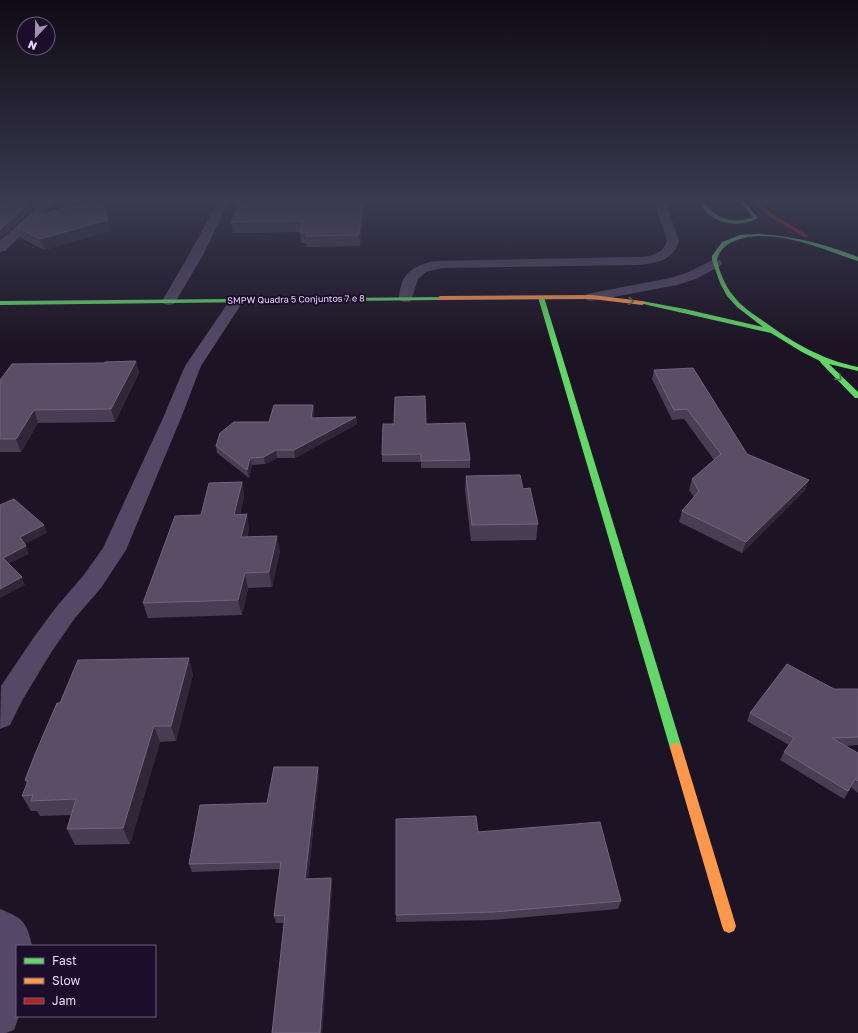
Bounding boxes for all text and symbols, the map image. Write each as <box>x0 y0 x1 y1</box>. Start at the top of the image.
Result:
north arrow <box>16 16 56 56</box>
text: N <box>26 38 38 53</box>
street label: SMPW Quadra 5 Conjuntos 7 e 8 <box>227 292 365 306</box>
one-way arrow <box>628 297 634 306</box>
one-way arrow <box>834 373 842 381</box>
legend <box>16 945 156 1017</box>
text: Fast <box>52 953 77 968</box>
text: Slow <box>52 973 80 988</box>
text: Jam <box>52 993 76 1008</box>

